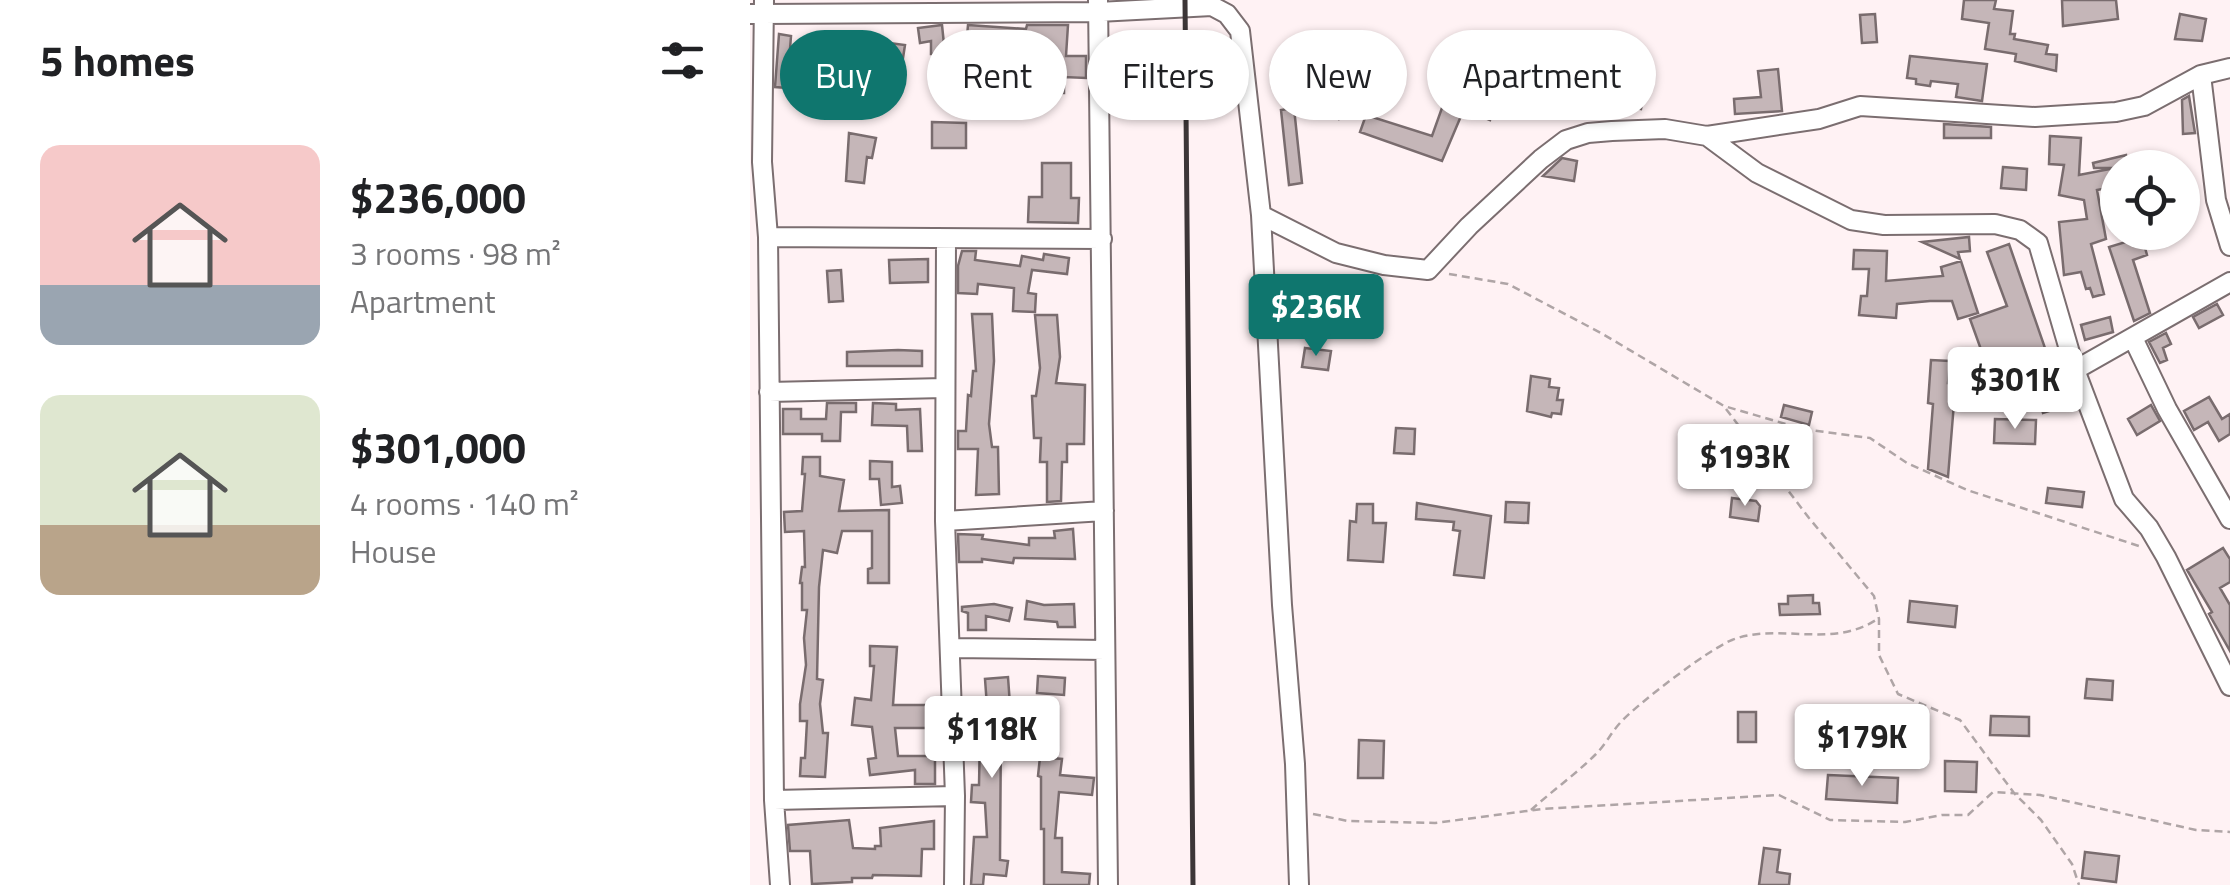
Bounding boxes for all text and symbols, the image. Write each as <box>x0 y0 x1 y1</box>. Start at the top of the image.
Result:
text: 5 homes <box>40 28 195 92</box>
chip: Buy <box>780 30 907 120</box>
chip: Rent <box>927 30 1067 120</box>
chip: Filters <box>1087 30 1249 120</box>
chip: New <box>1269 30 1407 120</box>
chip: Apartment <box>1427 30 1656 120</box>
icon: filters <box>655 33 710 88</box>
map controls <box>2100 150 2200 250</box>
button: locate <box>2100 150 2200 250</box>
text: $236,000 <box>350 165 526 229</box>
icon: home <box>120 185 240 305</box>
text: 3 rooms · 98 m² <box>350 229 561 277</box>
pin: $236K <box>1246 274 1386 359</box>
text: Apartment <box>350 277 496 325</box>
text: $236K <box>1271 282 1361 330</box>
pin: $301K <box>1945 347 2085 432</box>
text: $301K <box>1970 355 2060 403</box>
text: $301,000 <box>350 415 526 479</box>
pin: $193K <box>1675 424 1815 509</box>
text: $193K <box>1700 432 1790 480</box>
icon: home <box>120 435 240 555</box>
text: 4 rooms · 140 m² <box>350 479 579 527</box>
text: House <box>350 527 436 575</box>
pin: $118K <box>922 696 1062 781</box>
text: $118K <box>947 704 1037 752</box>
pin: $179K <box>1792 704 1932 789</box>
text: $179K <box>1817 712 1907 760</box>

